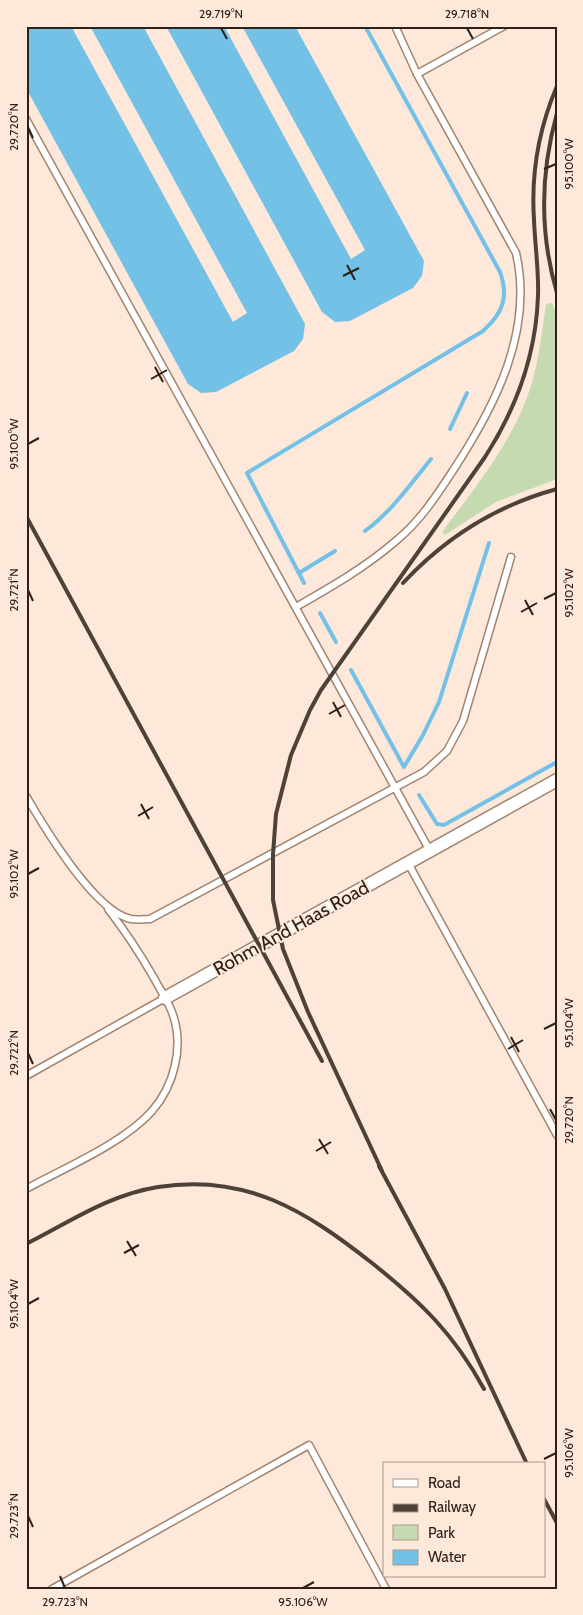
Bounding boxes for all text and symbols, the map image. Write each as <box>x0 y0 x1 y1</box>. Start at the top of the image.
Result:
text: 29.719°N <box>199 6 243 21</box>
text: 29.718°N <box>445 6 489 21</box>
text: 29.720°N <box>6 103 21 151</box>
text: 95.100°W <box>561 138 576 190</box>
text: 95.100°W <box>6 418 21 470</box>
text: 29.721°N <box>6 568 21 612</box>
text: 95.102°W <box>561 568 576 618</box>
text: 95.102°W <box>6 849 21 899</box>
street label: Rohm And Haas Road <box>209 876 373 980</box>
text: 95.104°W <box>561 998 576 1048</box>
text: 29.722°N <box>6 1030 21 1076</box>
text: 29.720°N <box>561 1096 576 1144</box>
text: 95.104°W <box>6 1279 21 1329</box>
text: 95.106°W <box>561 1428 576 1478</box>
legend <box>383 1462 546 1578</box>
text: Road <box>428 1474 461 1492</box>
text: 29.723°N <box>6 1493 21 1539</box>
text: Railway <box>428 1498 477 1516</box>
text: Park <box>428 1524 455 1542</box>
text: Water <box>428 1548 466 1566</box>
text: 29.723°N <box>42 1594 88 1609</box>
text: 95.106°W <box>278 1594 328 1609</box>

